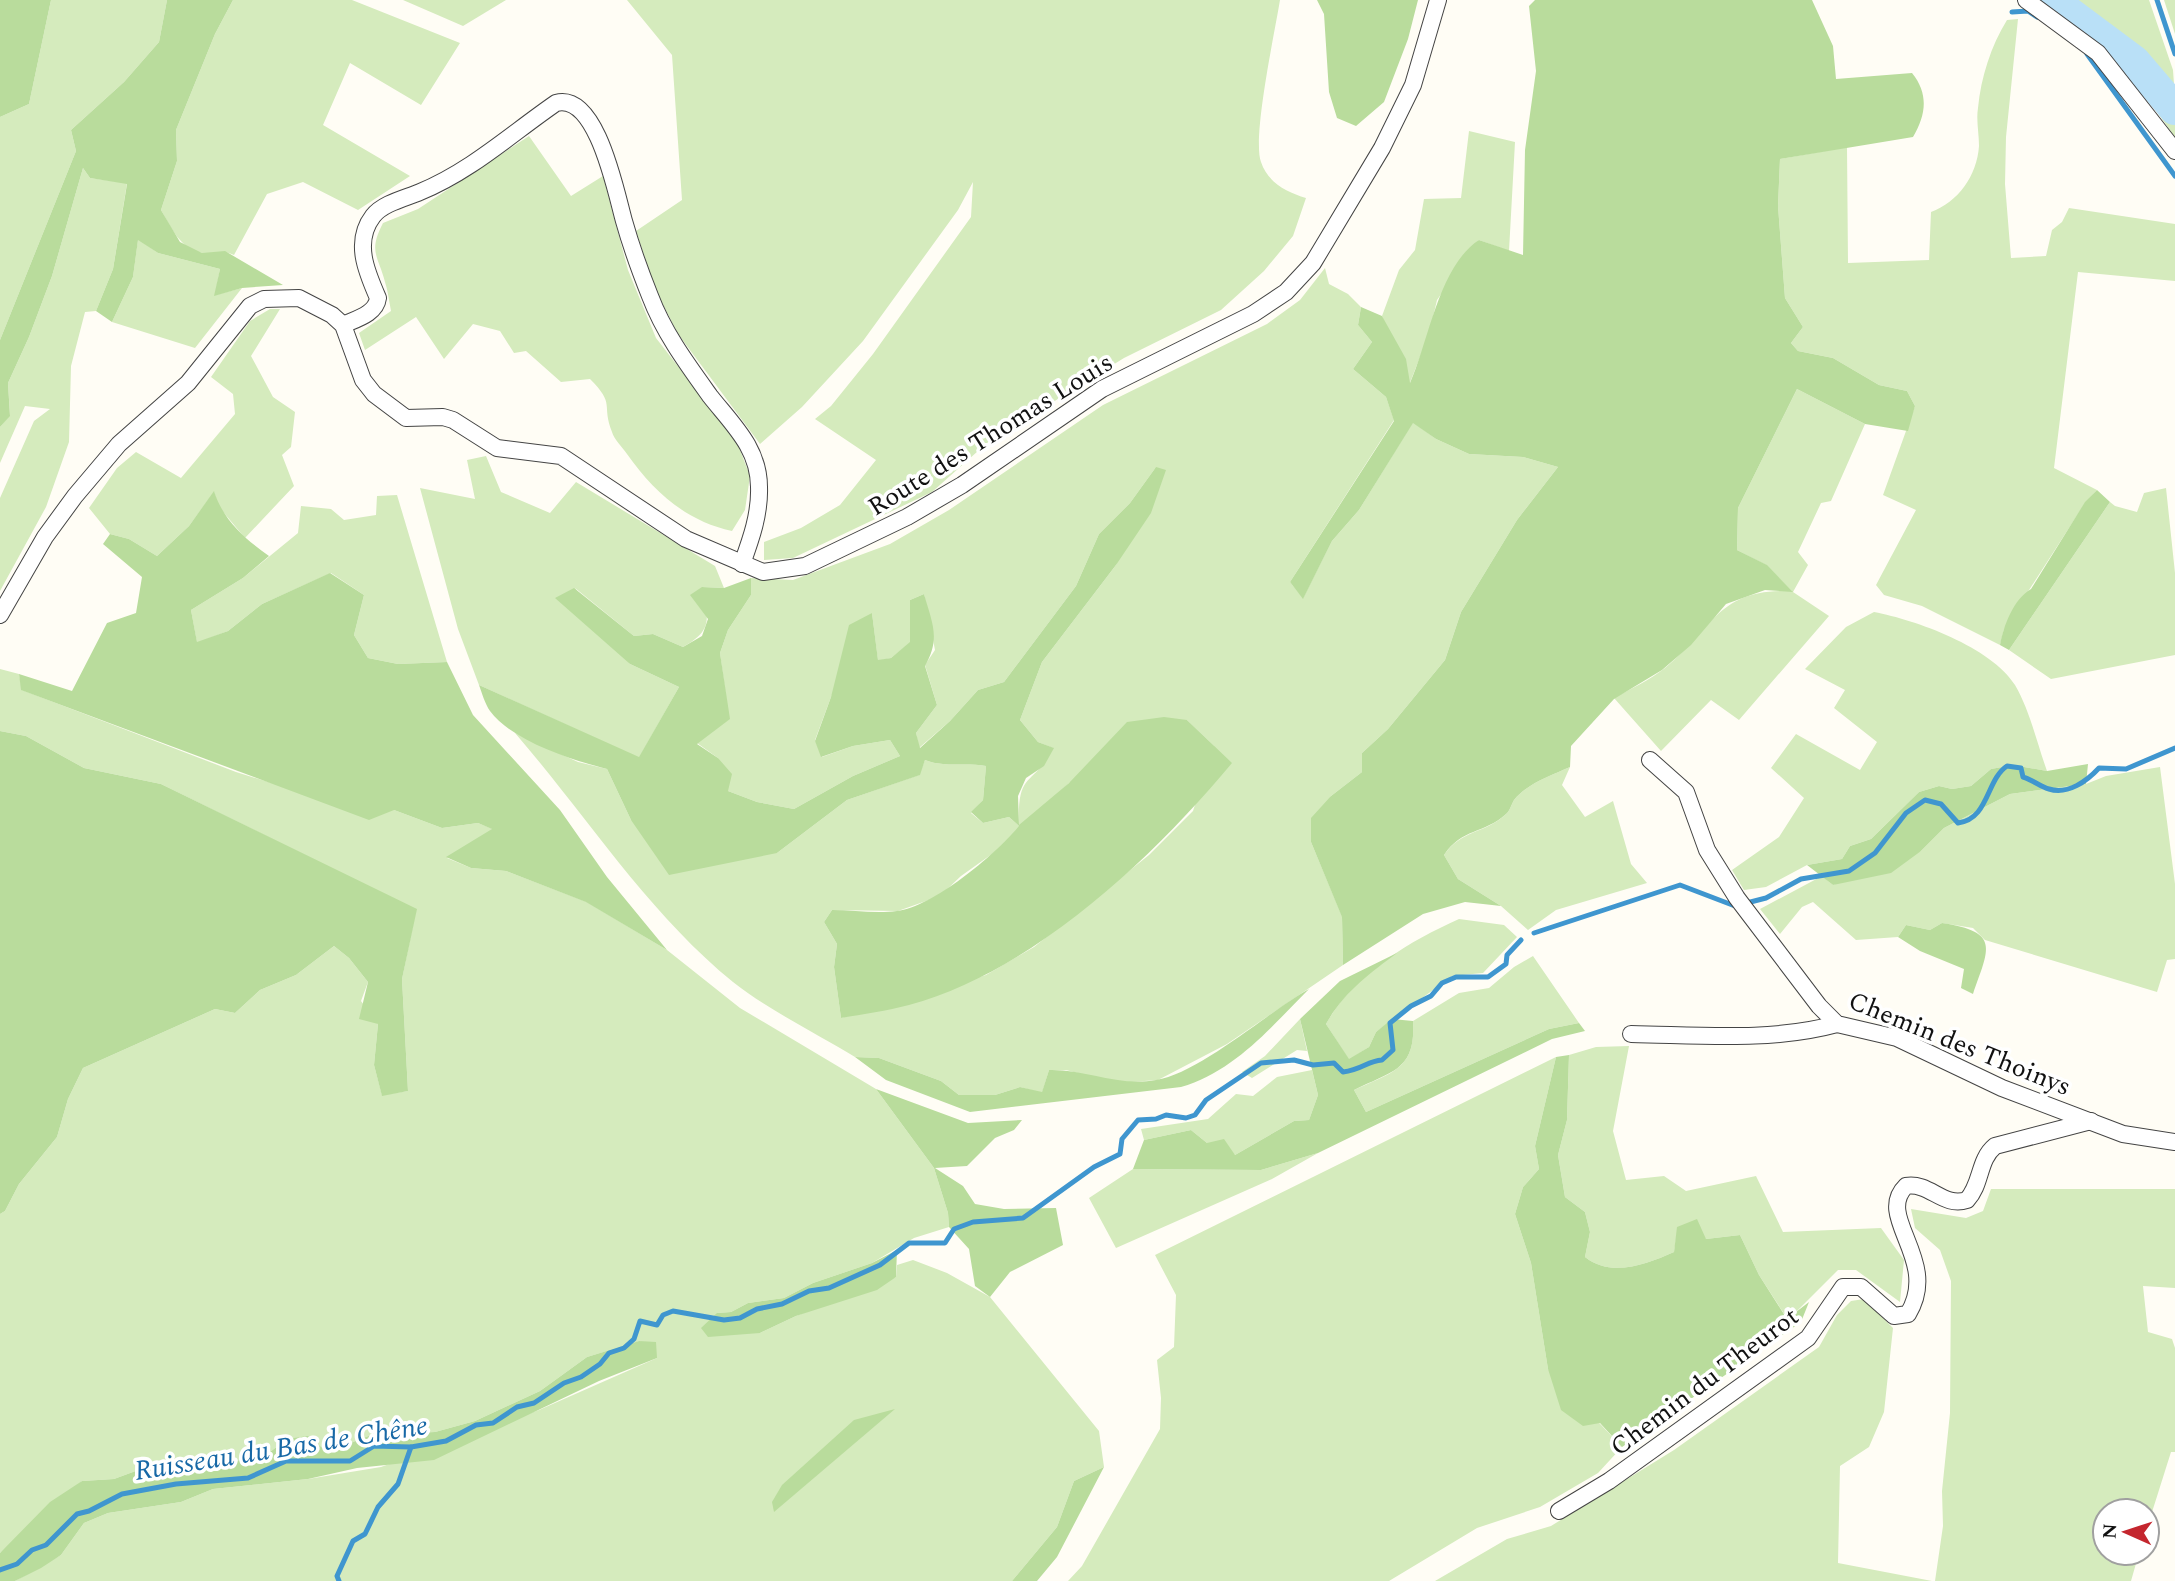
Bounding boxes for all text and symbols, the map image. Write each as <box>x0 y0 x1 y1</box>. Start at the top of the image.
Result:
street label: Route des Thomas Louis <box>860 343 1121 527</box>
street label: Chemin des Thoinys <box>1842 981 2077 1107</box>
street label: Chemin du Theurot <box>1602 1297 1808 1466</box>
water label: Ruisseau du Bas de Chêne <box>131 1404 431 1493</box>
north arrow <box>2091 1497 2161 1567</box>
text: N <box>2096 1523 2125 1540</box>

